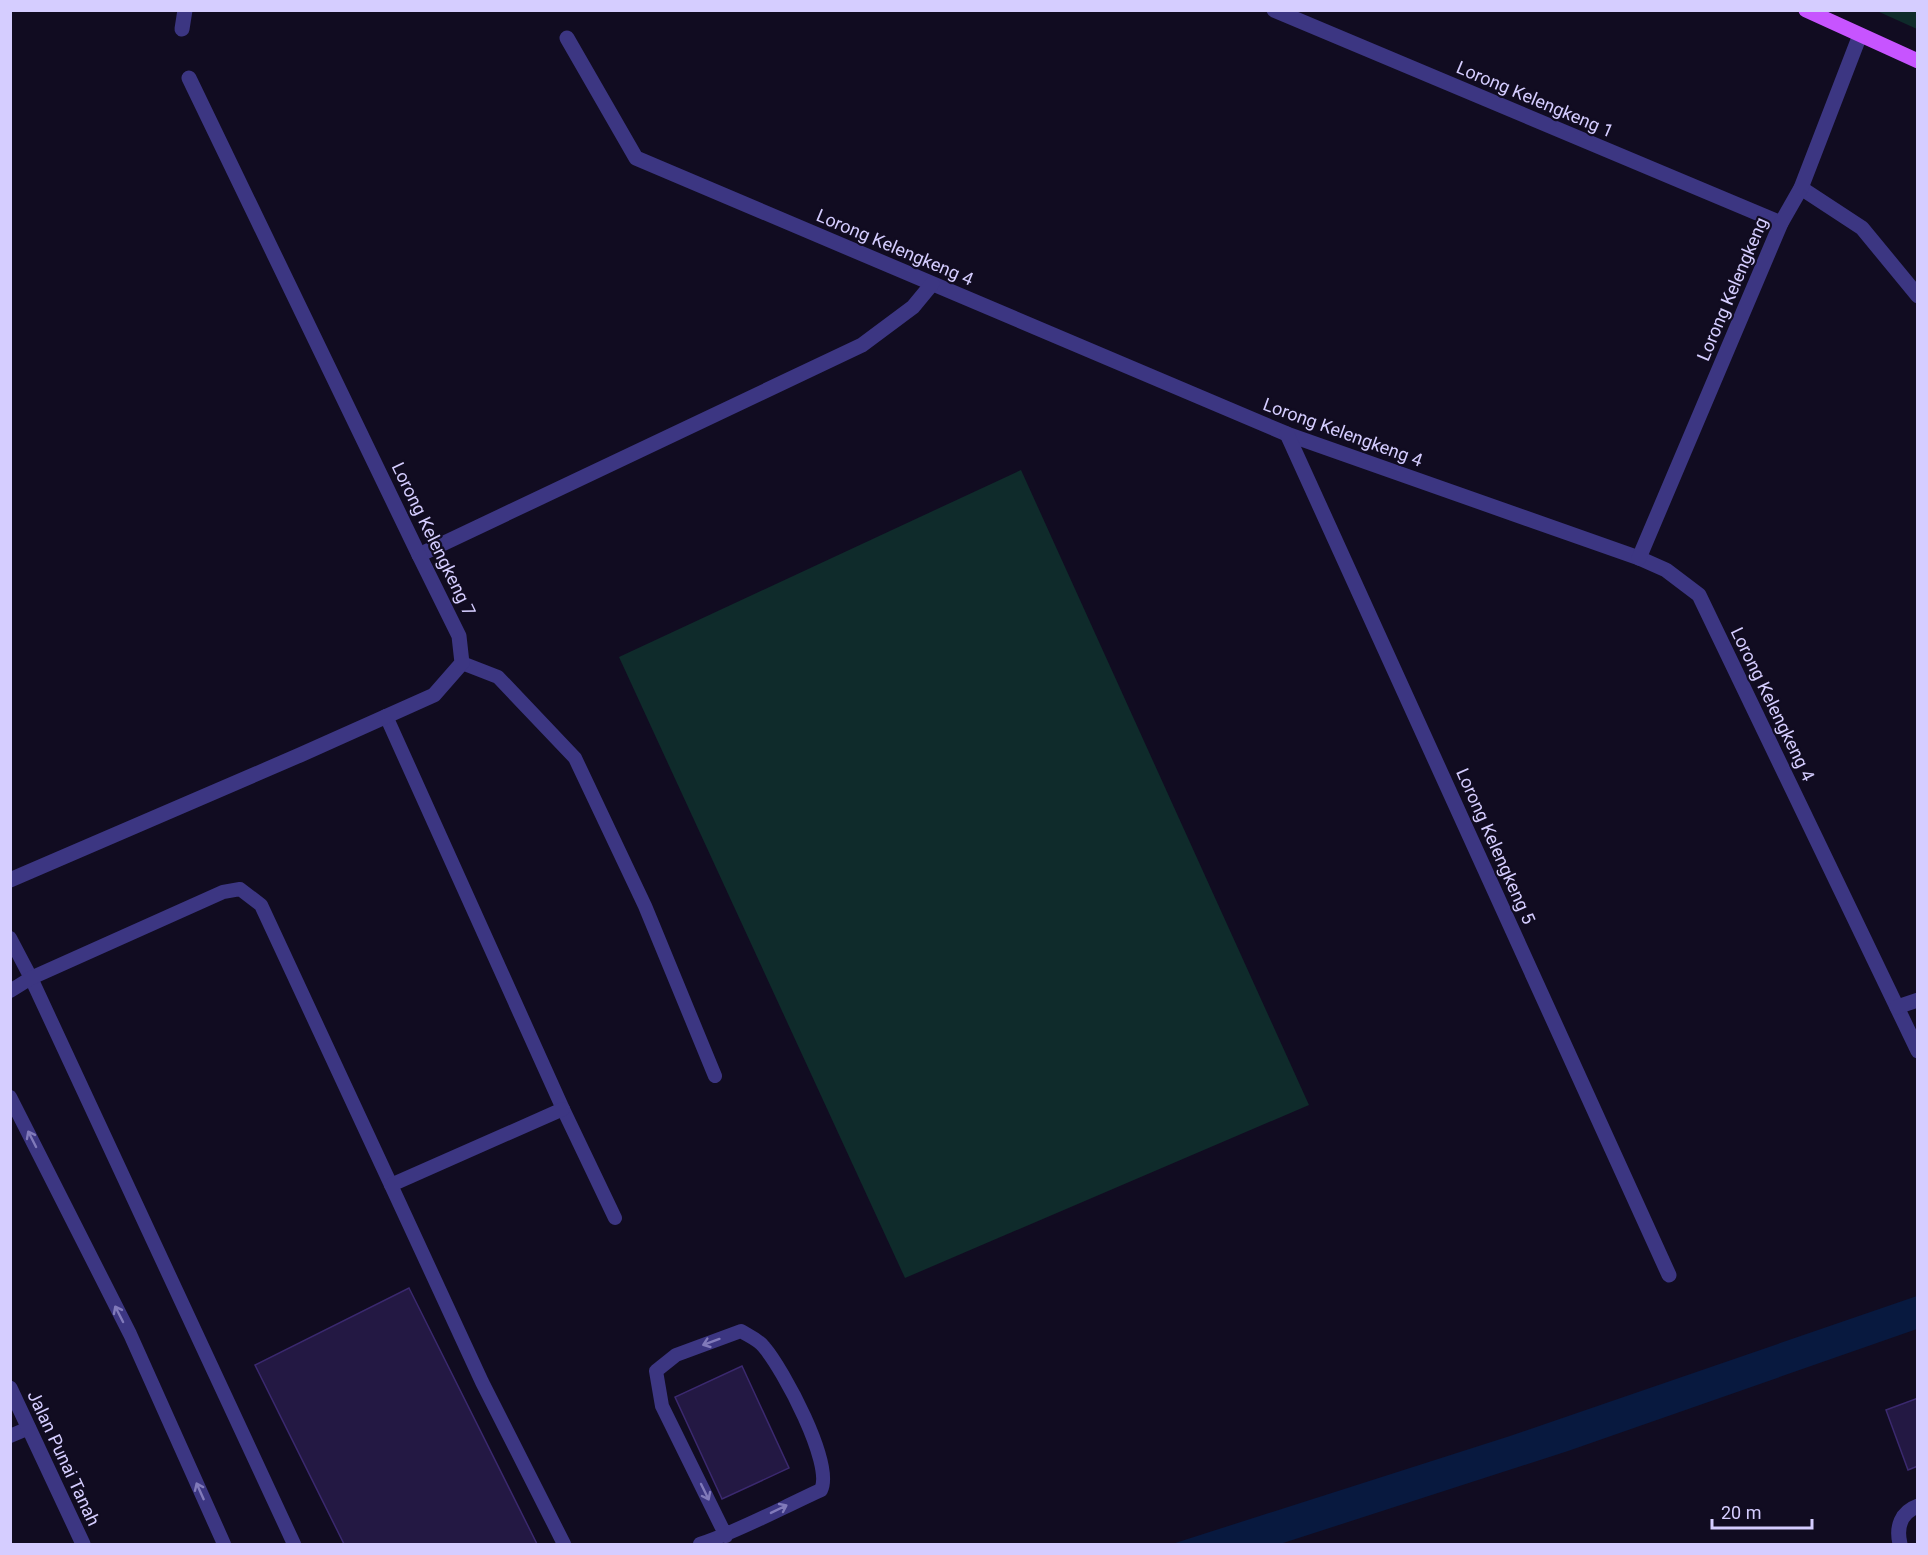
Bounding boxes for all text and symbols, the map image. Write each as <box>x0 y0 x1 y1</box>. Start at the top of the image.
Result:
street label: Lorong Kelengkeng 1 <box>1453 56 1617 142</box>
street label: Lorong Kelengkeng 4 <box>813 204 977 290</box>
street label: Lorong Kelengkeng <box>1692 214 1772 364</box>
street label: Lorong Kelengkeng 4 <box>1260 393 1426 471</box>
street label: Lorong Kelengkeng 7 <box>388 459 480 619</box>
street label: Lorong Kelengkeng 4 <box>1727 624 1819 784</box>
street label: Lorong Kelengkeng 5 <box>1452 765 1540 927</box>
one-way arrow <box>26 1131 37 1149</box>
one-way arrow <box>113 1305 125 1323</box>
one-way arrow <box>702 1337 721 1348</box>
street label: Jalan Punai Tanah <box>23 1387 105 1529</box>
one-way arrow <box>194 1483 205 1501</box>
one-way arrow <box>700 1483 711 1501</box>
scale bar <box>1712 1492 1812 1530</box>
text: 20 m <box>1721 1502 1761 1523</box>
one-way arrow <box>769 1503 787 1514</box>

